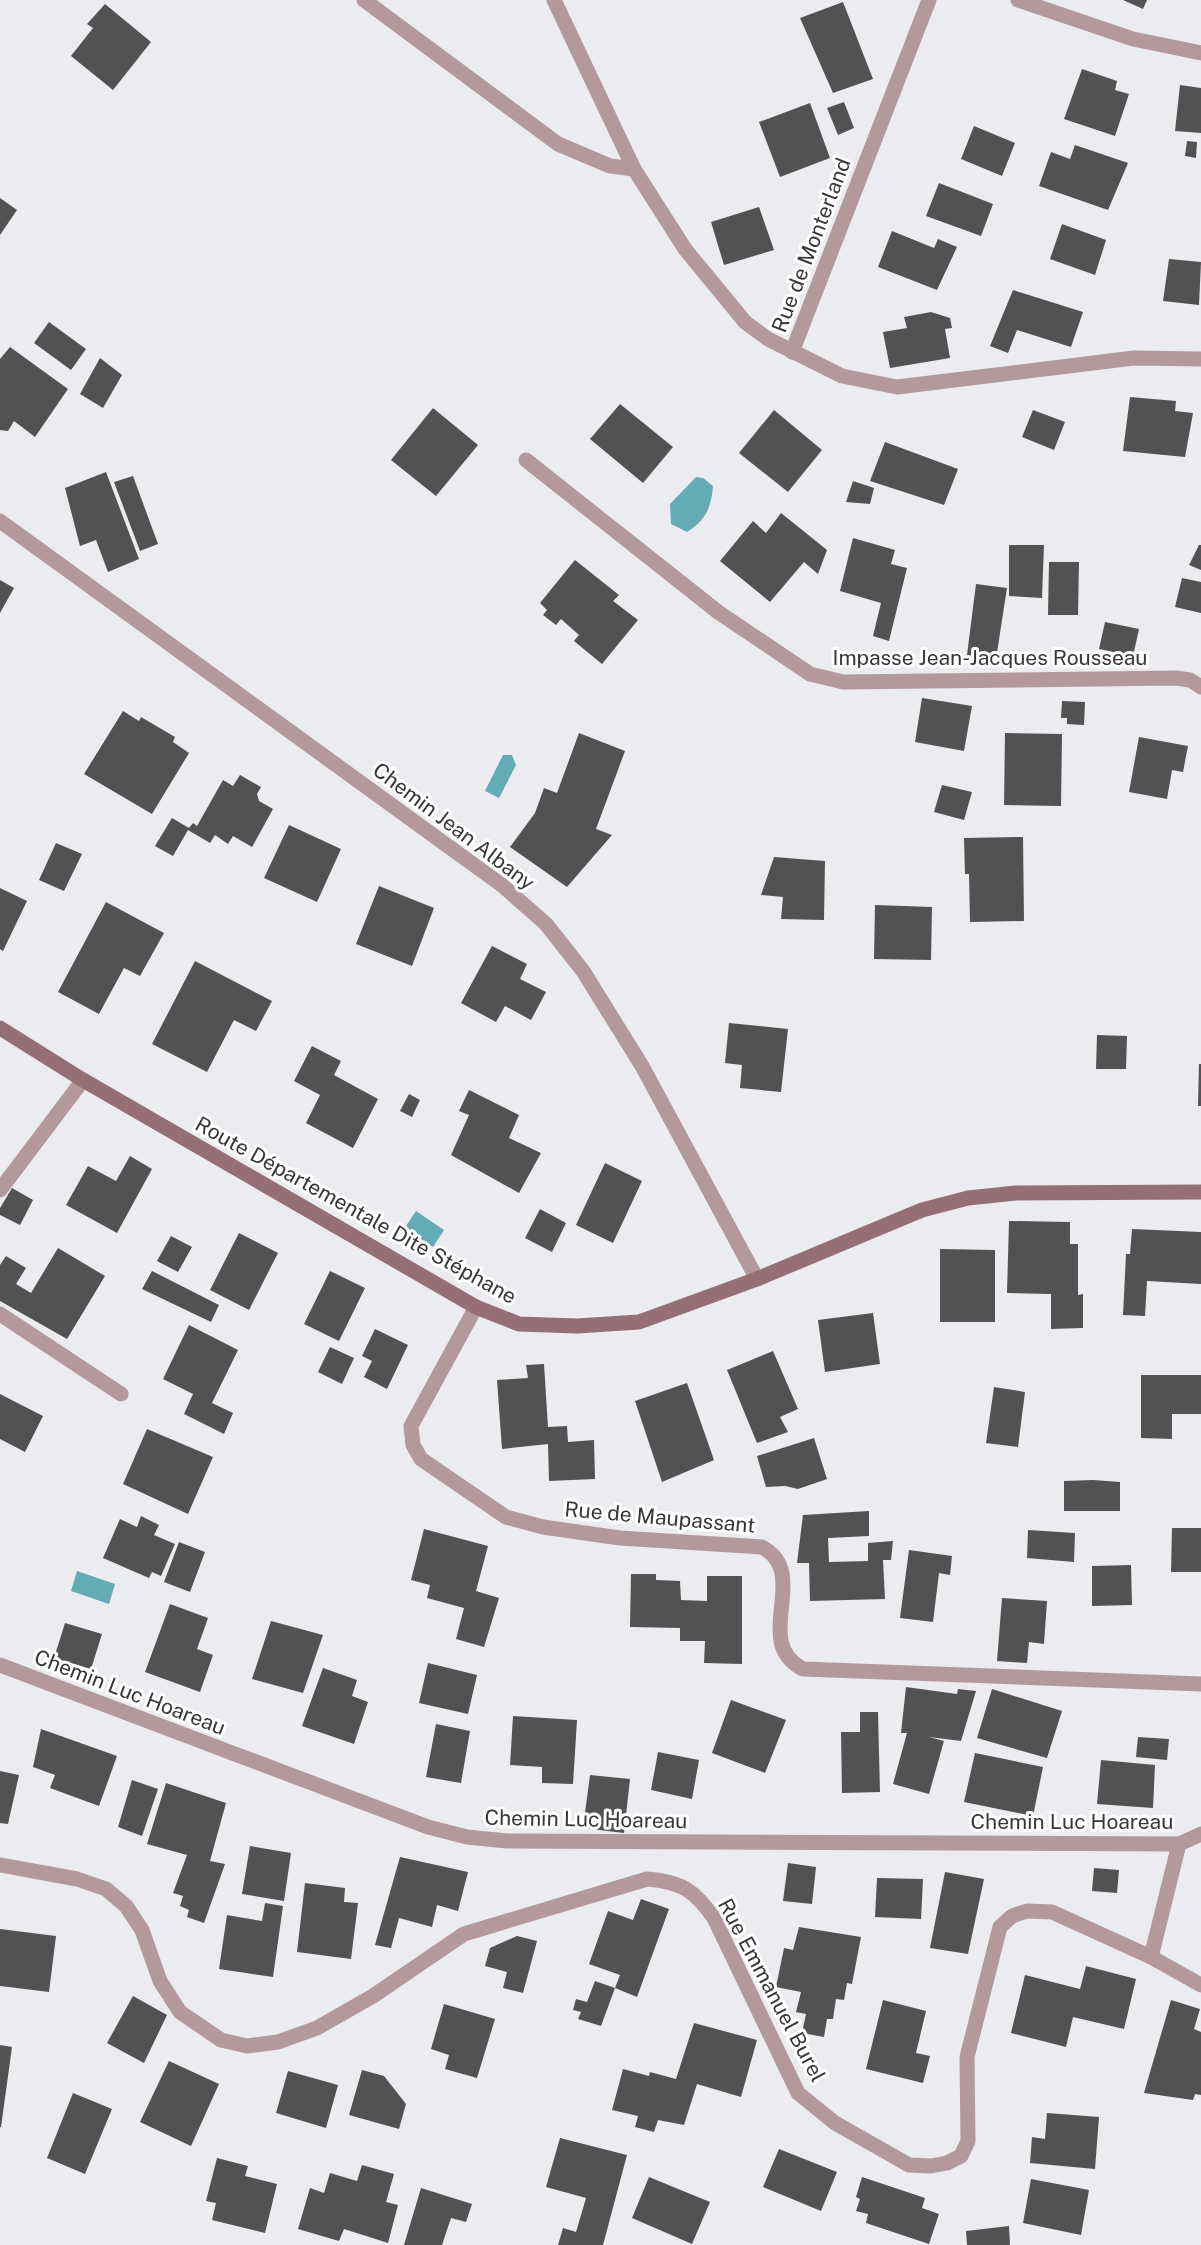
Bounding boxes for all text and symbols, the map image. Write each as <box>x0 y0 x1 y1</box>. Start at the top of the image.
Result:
street label: Rue de Monterland <box>766 154 856 336</box>
street label: Impasse Jean-Jacques Rousseau <box>833 645 1147 670</box>
street label: Chemin Jean Albany <box>368 757 540 895</box>
street label: Route Départementale Dite Stéphane <box>191 1111 521 1309</box>
street label: Rue de Maupassant <box>564 1496 756 1538</box>
street label: Chemin Luc Hoareau <box>31 1644 229 1740</box>
street label: Chemin Luc Hoareau <box>484 1805 688 1833</box>
street label: Chemin Luc Hoareau <box>971 1809 1173 1834</box>
street label: Rue Emmanuel Burel <box>713 1894 831 2086</box>

